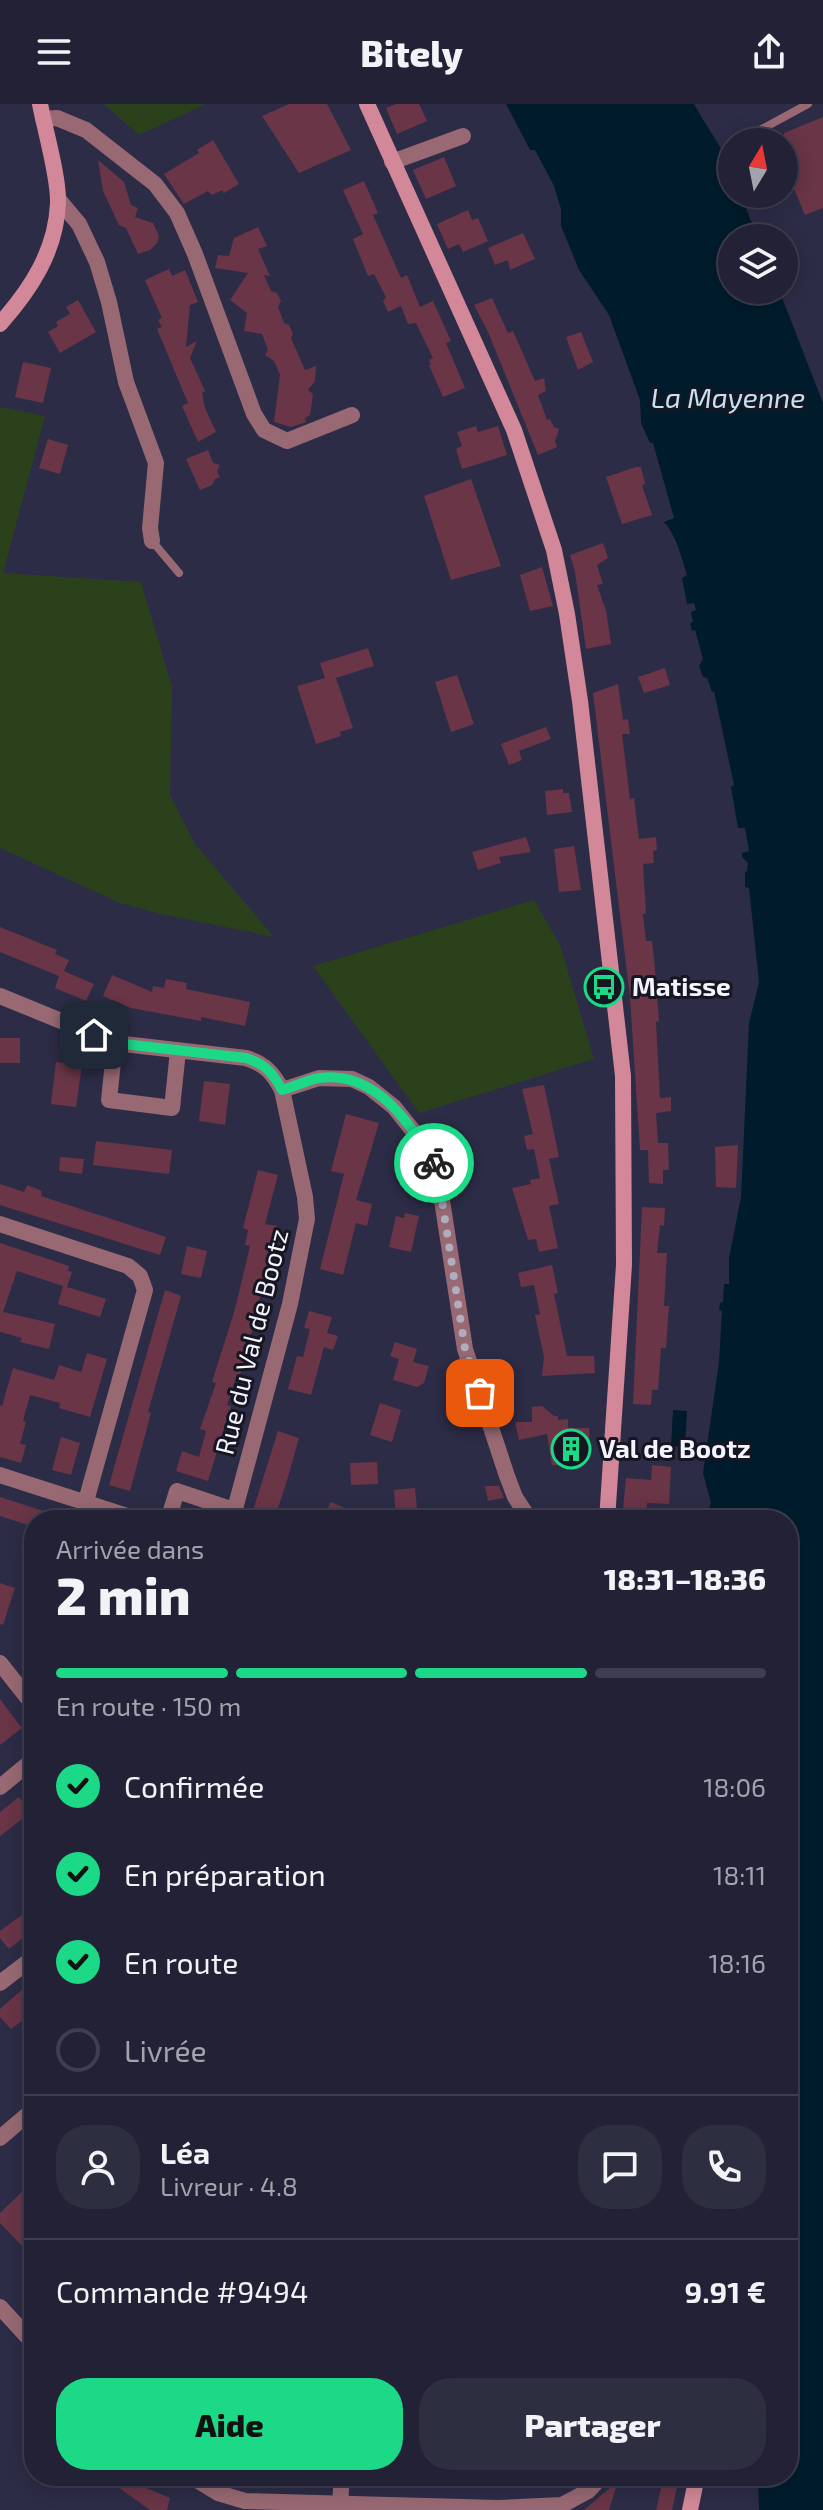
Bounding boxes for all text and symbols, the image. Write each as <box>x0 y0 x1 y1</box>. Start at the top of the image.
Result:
icon: menu <box>32 30 76 74</box>
icon: share <box>747 30 791 74</box>
text: Bitely <box>360 31 463 74</box>
north arrow <box>718 128 798 208</box>
map controls <box>718 128 798 304</box>
button: layers <box>718 224 798 304</box>
water label: La Mayenne <box>651 380 805 414</box>
bus stop icon: Matisse <box>583 966 625 1008</box>
place label: Matisse <box>632 970 731 1001</box>
pin <box>60 1001 128 1069</box>
icon: home <box>72 1013 116 1057</box>
courier <box>394 1123 474 1203</box>
icon: bike <box>412 1141 456 1185</box>
street label: Rue du Val de Bootz <box>208 1226 294 1458</box>
pin <box>446 1359 514 1427</box>
icon: bag <box>458 1371 502 1415</box>
building icon: Val de Bootz <box>550 1428 592 1470</box>
place label: Val de Bootz <box>599 1432 751 1463</box>
text: Arrivée dans <box>56 1533 204 1564</box>
text: 18:31–18:36 <box>604 1560 766 1596</box>
text: 2 min <box>56 1563 191 1625</box>
text: En route · 150 m <box>56 1690 241 1721</box>
icon: check <box>56 1764 100 1808</box>
text: Confirmée <box>124 1768 264 1804</box>
text: 18:06 <box>703 1771 766 1802</box>
icon: check <box>56 1852 100 1896</box>
text: En préparation <box>124 1856 326 1892</box>
text: 18:11 <box>713 1859 766 1890</box>
icon: check <box>56 1940 100 1984</box>
text: En route <box>124 1944 238 1980</box>
text: 18:16 <box>709 1947 766 1978</box>
text: Livrée <box>124 2032 207 2068</box>
button: person <box>56 2125 140 2209</box>
button: chat <box>578 2125 662 2209</box>
button: phone <box>682 2125 766 2209</box>
text: Léa <box>160 2134 210 2170</box>
text: Livreur · 4.8 <box>160 2170 298 2201</box>
text: Commande #9494 <box>56 2273 308 2309</box>
text: 9.91 € <box>685 2273 766 2309</box>
button: Aide <box>56 2378 403 2470</box>
button: Partager <box>419 2378 766 2470</box>

